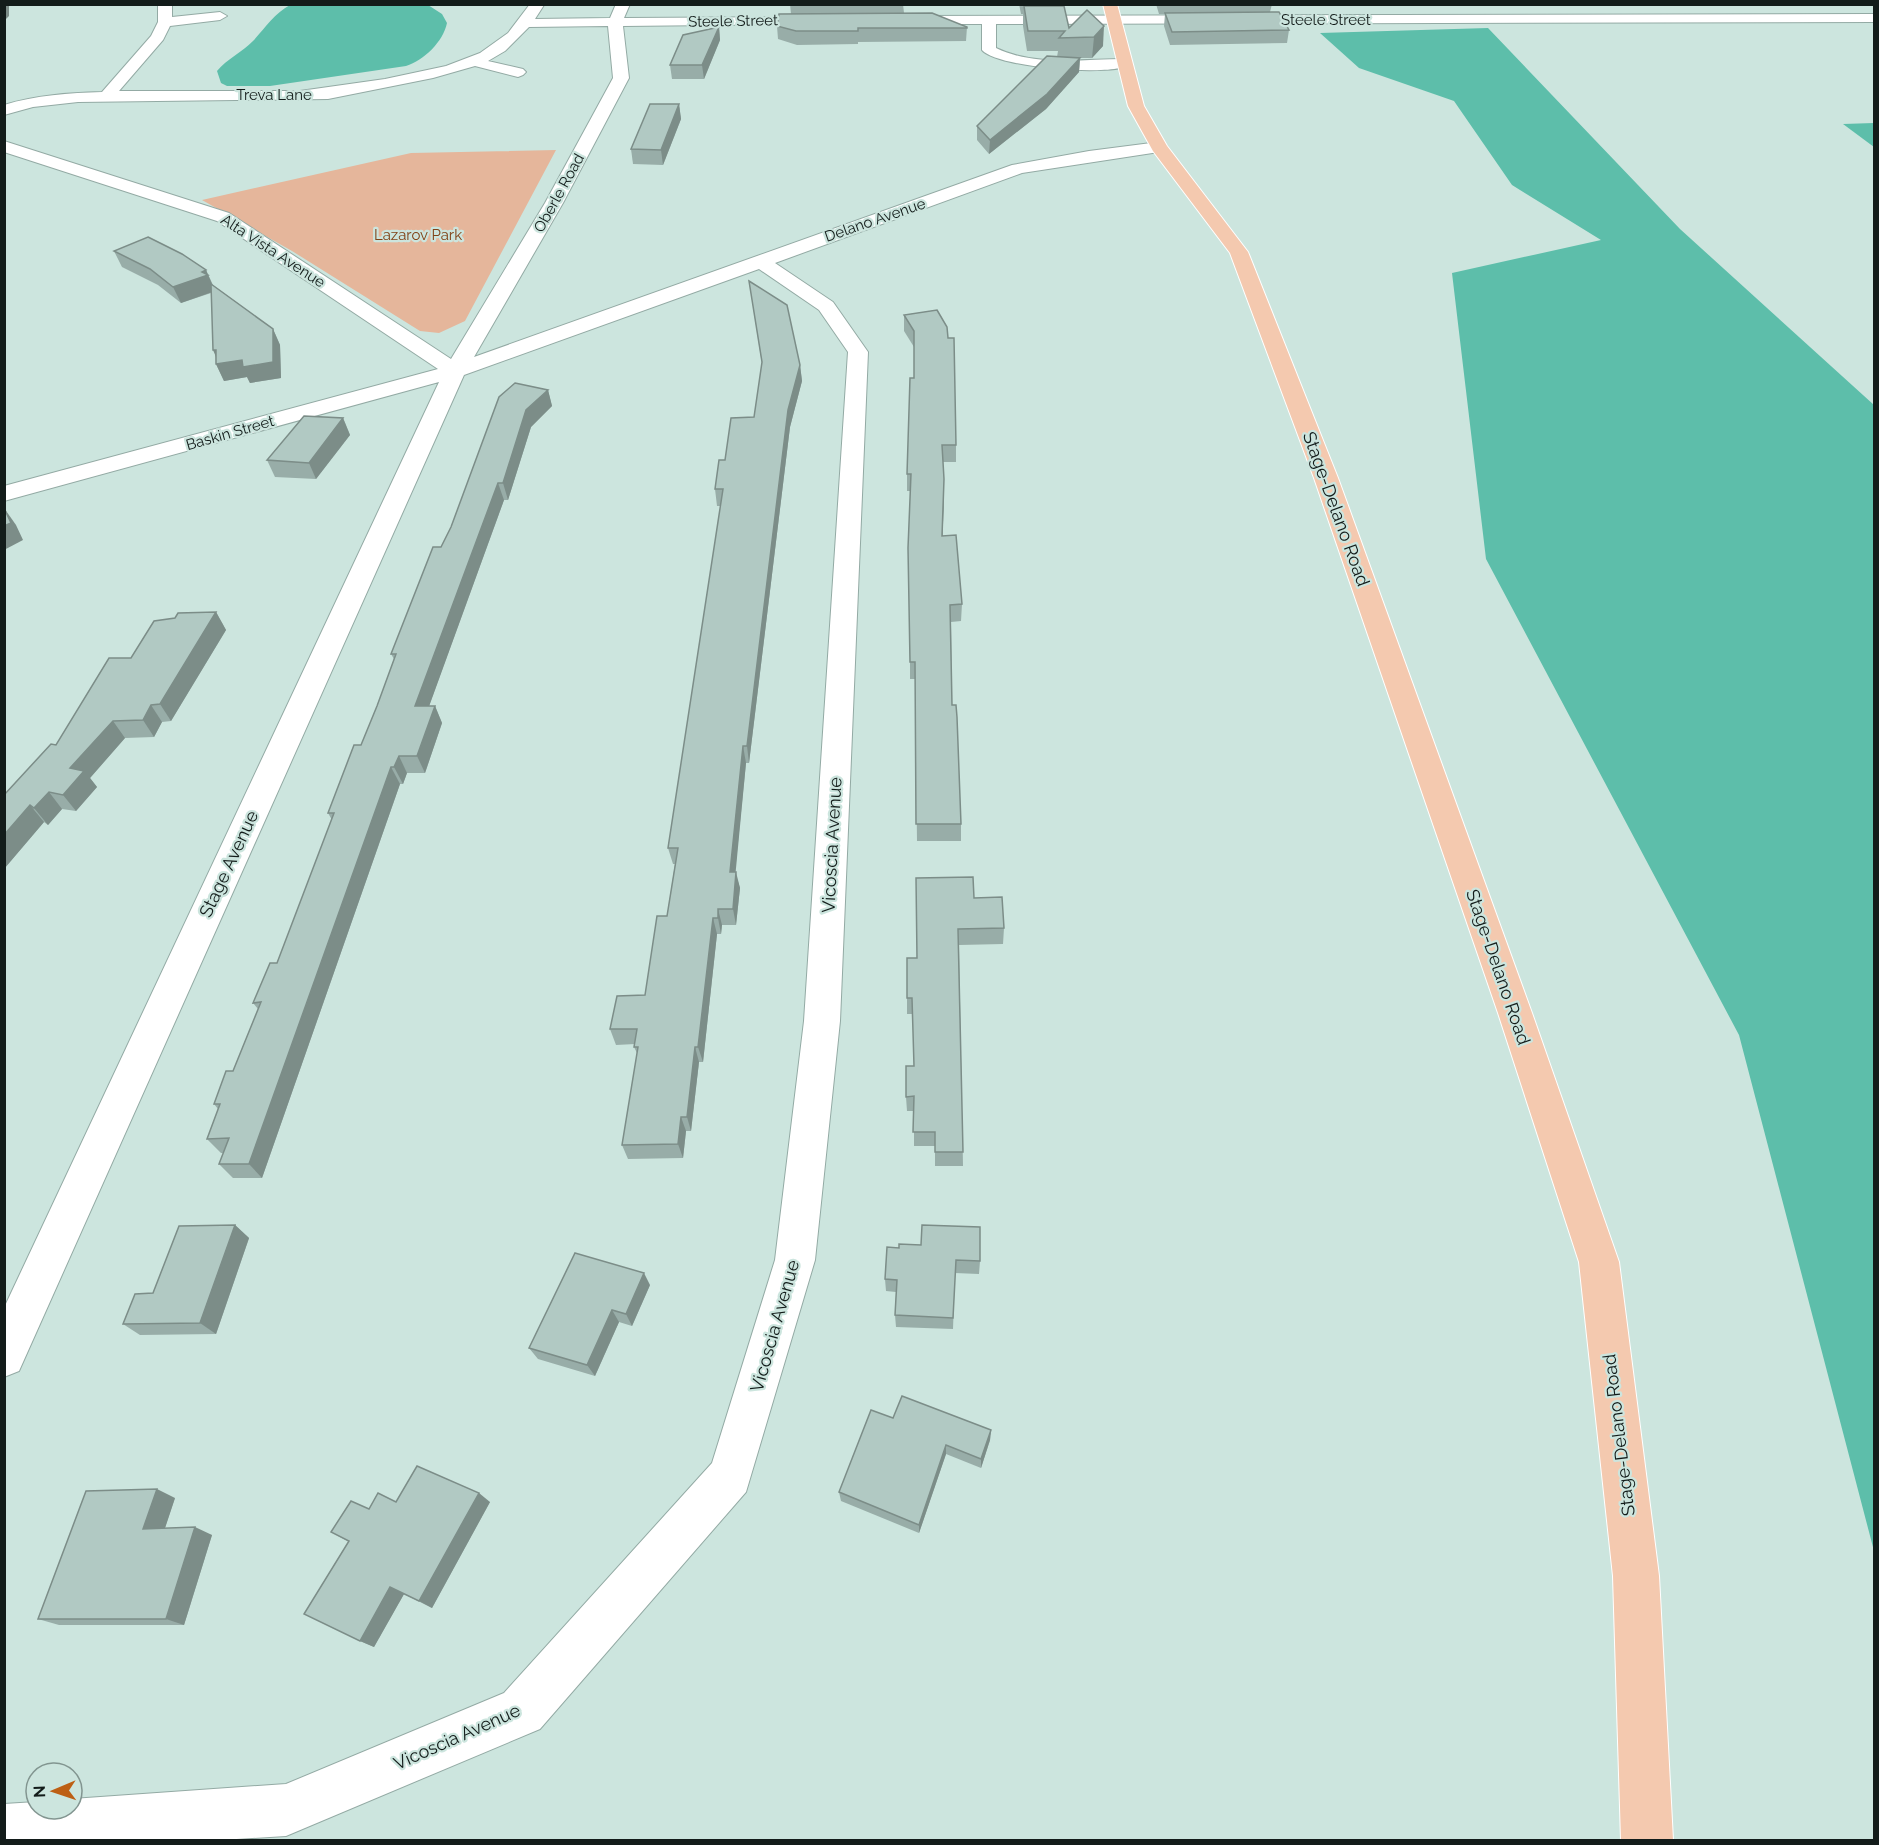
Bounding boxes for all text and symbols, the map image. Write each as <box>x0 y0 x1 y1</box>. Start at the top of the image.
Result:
street label: Steele Street <box>688 11 778 31</box>
street label: Steele Street <box>1281 11 1371 29</box>
street label: Treva Lane <box>236 86 312 104</box>
street label: Oberle Road <box>530 150 588 236</box>
street label: Delano Avenue <box>822 194 928 246</box>
street label: Alta Vista Avenue <box>218 211 329 292</box>
park label: Lazarov Park <box>374 226 462 244</box>
street label: Baskin Street <box>184 412 276 454</box>
street label: Stage-Delano Road <box>1299 429 1374 589</box>
street label: Vicoscia Avenue <box>817 776 846 914</box>
street label: Stage Avenue <box>195 807 263 921</box>
street label: Stage-Delano Road <box>1462 886 1535 1047</box>
street label: Vicoscia Avenue <box>746 1257 803 1394</box>
street label: Stage-Delano Road <box>1598 1353 1639 1517</box>
street label: Vicoscia Avenue <box>390 1699 524 1774</box>
north arrow <box>24 1761 84 1821</box>
text: N <box>30 1785 49 1798</box>

